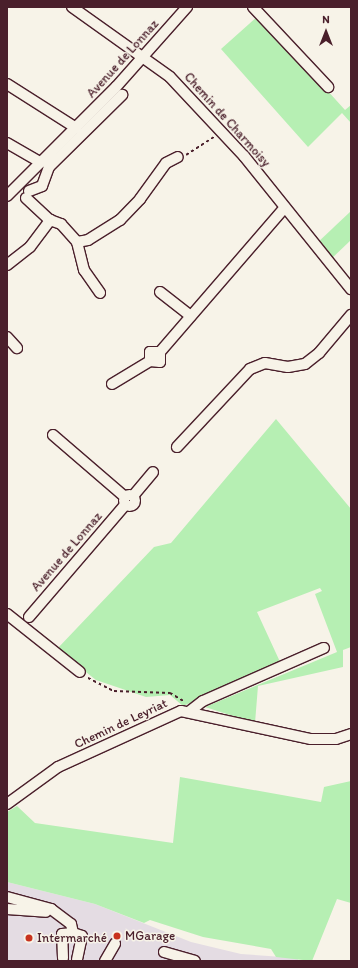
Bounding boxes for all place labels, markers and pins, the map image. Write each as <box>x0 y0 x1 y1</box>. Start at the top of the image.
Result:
place label: MGarage <box>125 928 175 944</box>
place label: Intermarché <box>37 930 107 946</box>
marker: MGarage <box>112 931 122 941</box>
marker: Intermarché <box>24 933 34 943</box>

